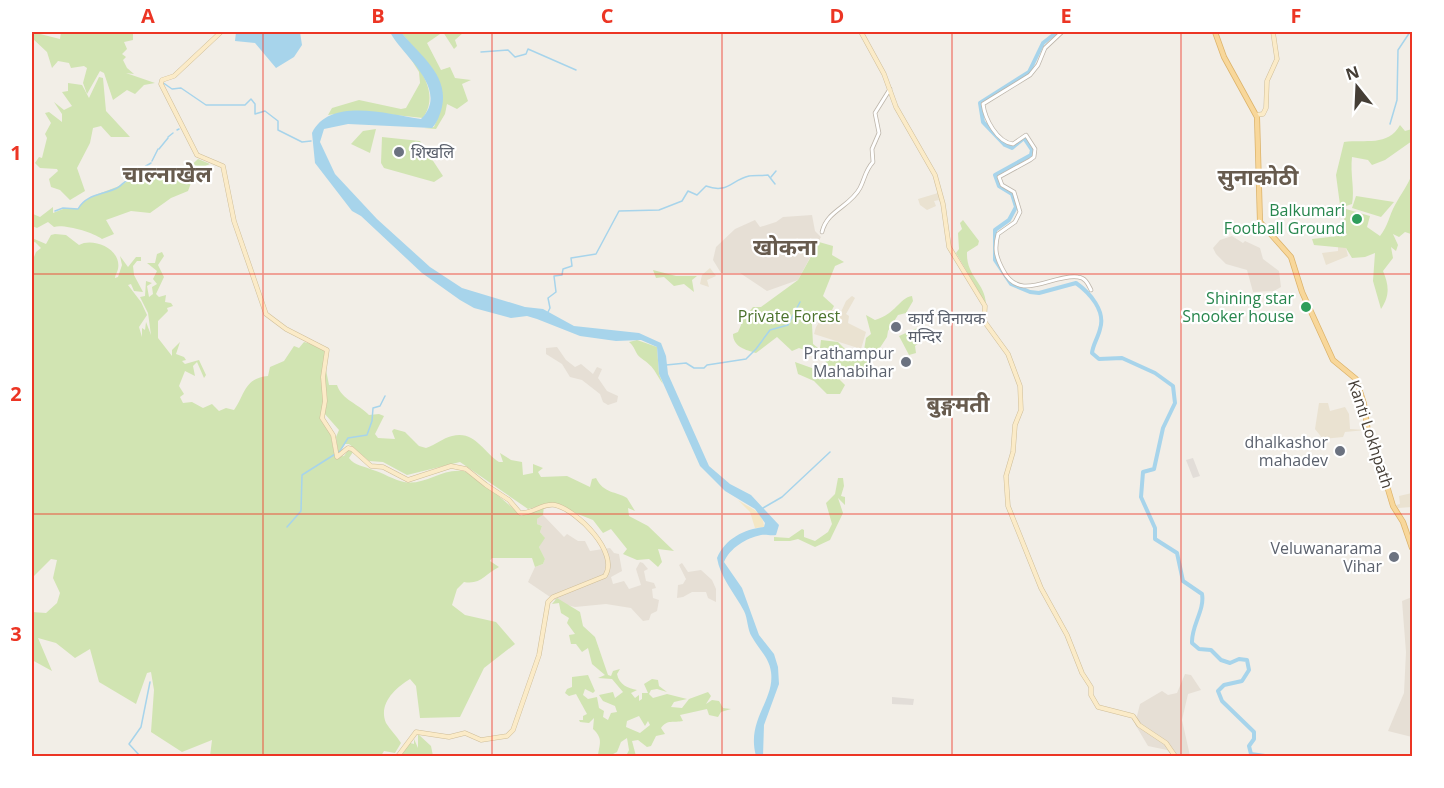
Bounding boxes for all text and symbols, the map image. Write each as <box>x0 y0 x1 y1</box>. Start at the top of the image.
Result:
text: A <box>141 2 155 29</box>
text: B <box>371 2 385 29</box>
text: C <box>601 2 614 29</box>
text: D <box>830 2 844 29</box>
text: E <box>1060 2 1072 29</box>
text: F <box>1291 2 1301 29</box>
north arrow <box>1327 57 1387 117</box>
text: N <box>1343 60 1362 85</box>
text: 1 <box>10 139 22 166</box>
place label: शिखलि <box>411 141 455 163</box>
marker: शिखलि <box>392 145 406 159</box>
district label: चाल्नाखेल <box>122 158 212 188</box>
district label: सुनाकोठी <box>1218 161 1299 191</box>
place label: Balkumari Football Ground <box>1224 199 1345 239</box>
marker: Balkumari Football Ground <box>1350 212 1364 226</box>
district label: खोकना <box>753 231 818 261</box>
place label: Shining star Snooker house <box>1182 287 1294 327</box>
marker: Shining star Snooker house <box>1299 300 1313 314</box>
park label: Private Forest <box>738 305 841 327</box>
place label: कार्य विनायक मन्दिर <box>908 307 986 347</box>
marker: कार्य विनायक मन्दिर <box>889 320 903 334</box>
place label: Prathampur Mahabihar <box>804 342 894 382</box>
marker: Prathampur Mahabihar <box>899 355 913 369</box>
street label: Kanti Lokhpath <box>1343 377 1399 491</box>
text: 2 <box>10 380 22 407</box>
district label: बुङ्गमती <box>927 388 990 418</box>
place label: dhalkashor mahadev <box>1245 431 1328 471</box>
marker: dhalkashor mahadev <box>1333 444 1347 458</box>
place label: Veluwanarama Vihar <box>1271 537 1382 577</box>
marker: Veluwanarama Vihar <box>1387 550 1401 564</box>
text: 3 <box>10 620 22 647</box>

